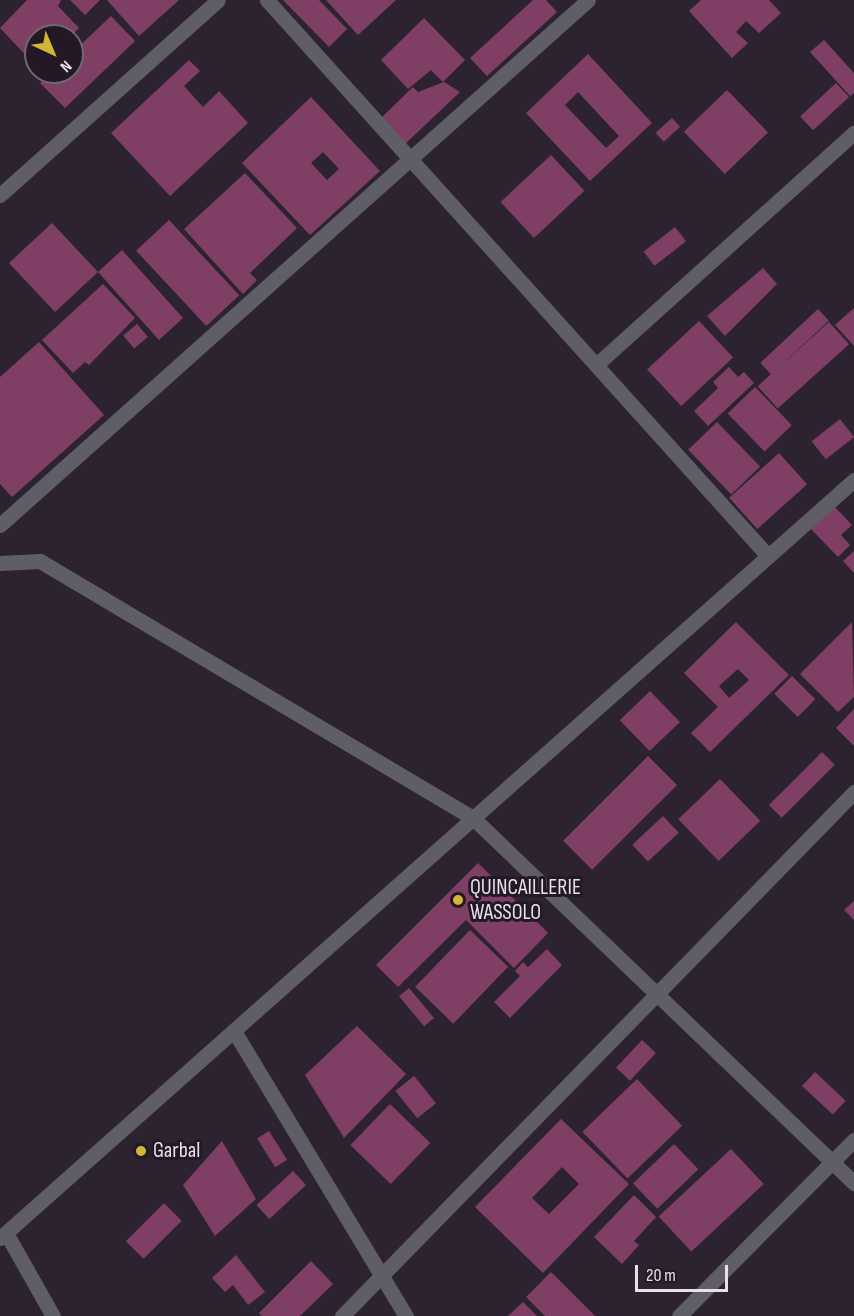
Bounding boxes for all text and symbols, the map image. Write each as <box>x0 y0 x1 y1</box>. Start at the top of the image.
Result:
north arrow <box>24 24 84 84</box>
text: N <box>56 56 75 76</box>
place label: QUINCAILLERIE WASSOLO <box>470 874 581 926</box>
marker: QUINCAILLERIE WASSOLO <box>451 893 465 907</box>
place label: Garbal <box>153 1138 200 1164</box>
marker: Garbal <box>134 1144 148 1158</box>
scale bar <box>638 1253 731 1291</box>
text: 20 m <box>646 1265 676 1286</box>

